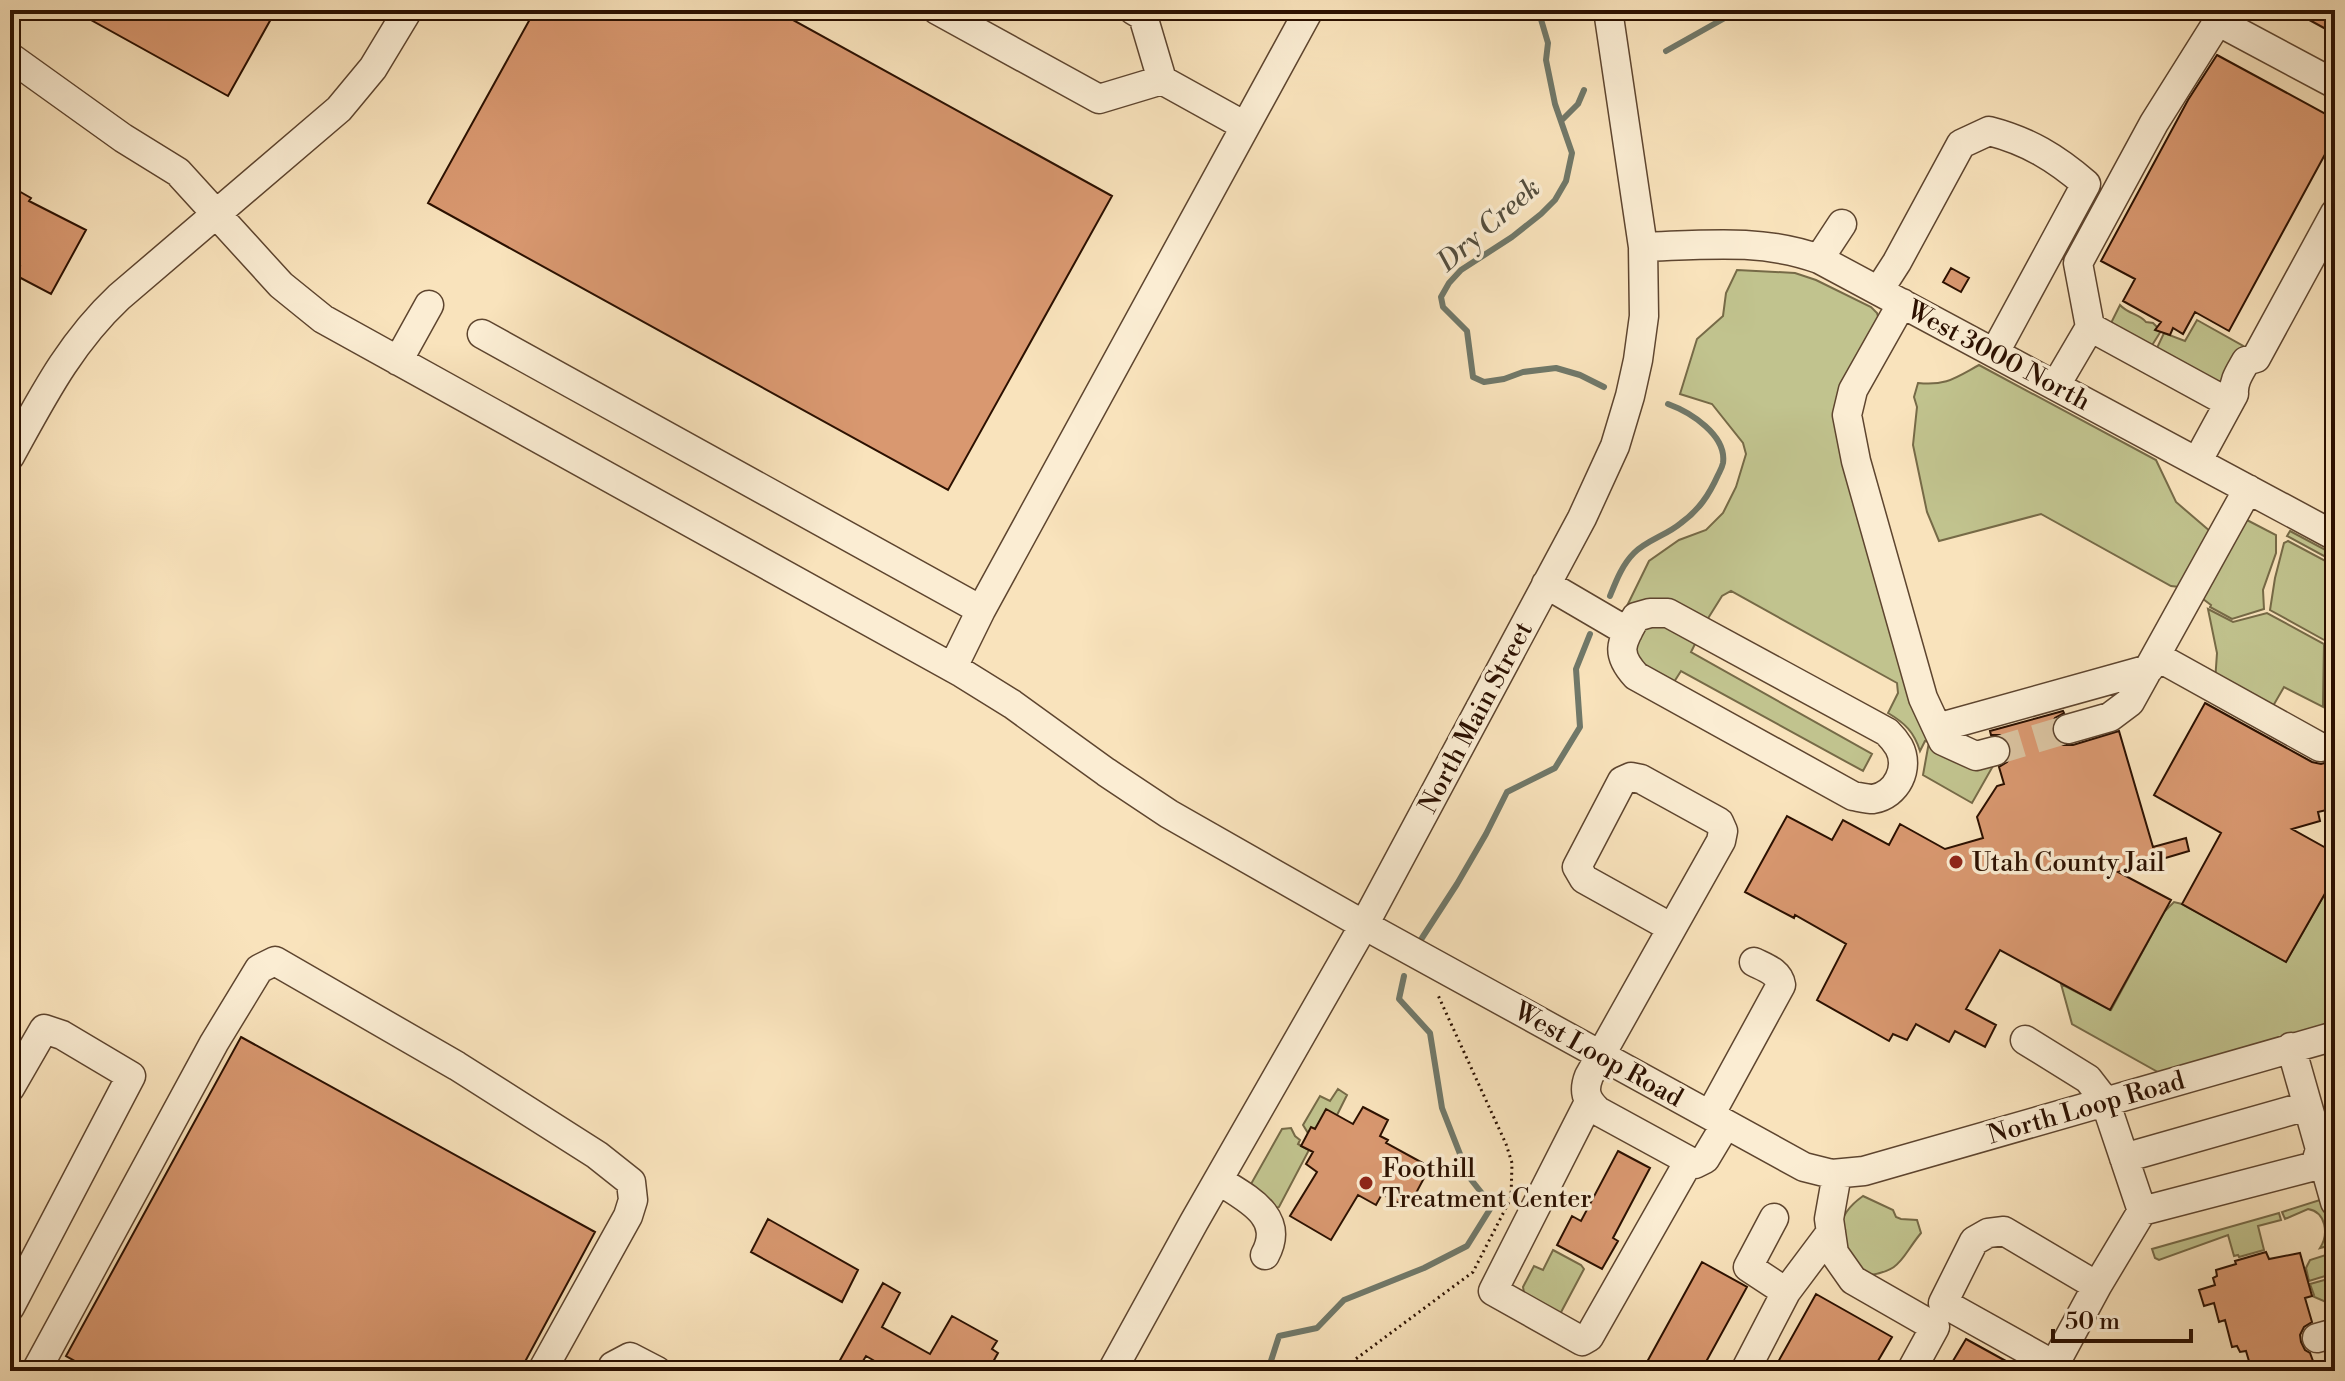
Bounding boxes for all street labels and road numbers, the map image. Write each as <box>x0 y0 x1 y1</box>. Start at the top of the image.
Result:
street label: West 3000 North <box>1900 294 2096 418</box>
street label: North Main Street <box>1412 616 1540 819</box>
street label: West Loop Road <box>1508 995 1689 1115</box>
street label: North Loop Road <box>1984 1065 2189 1151</box>

